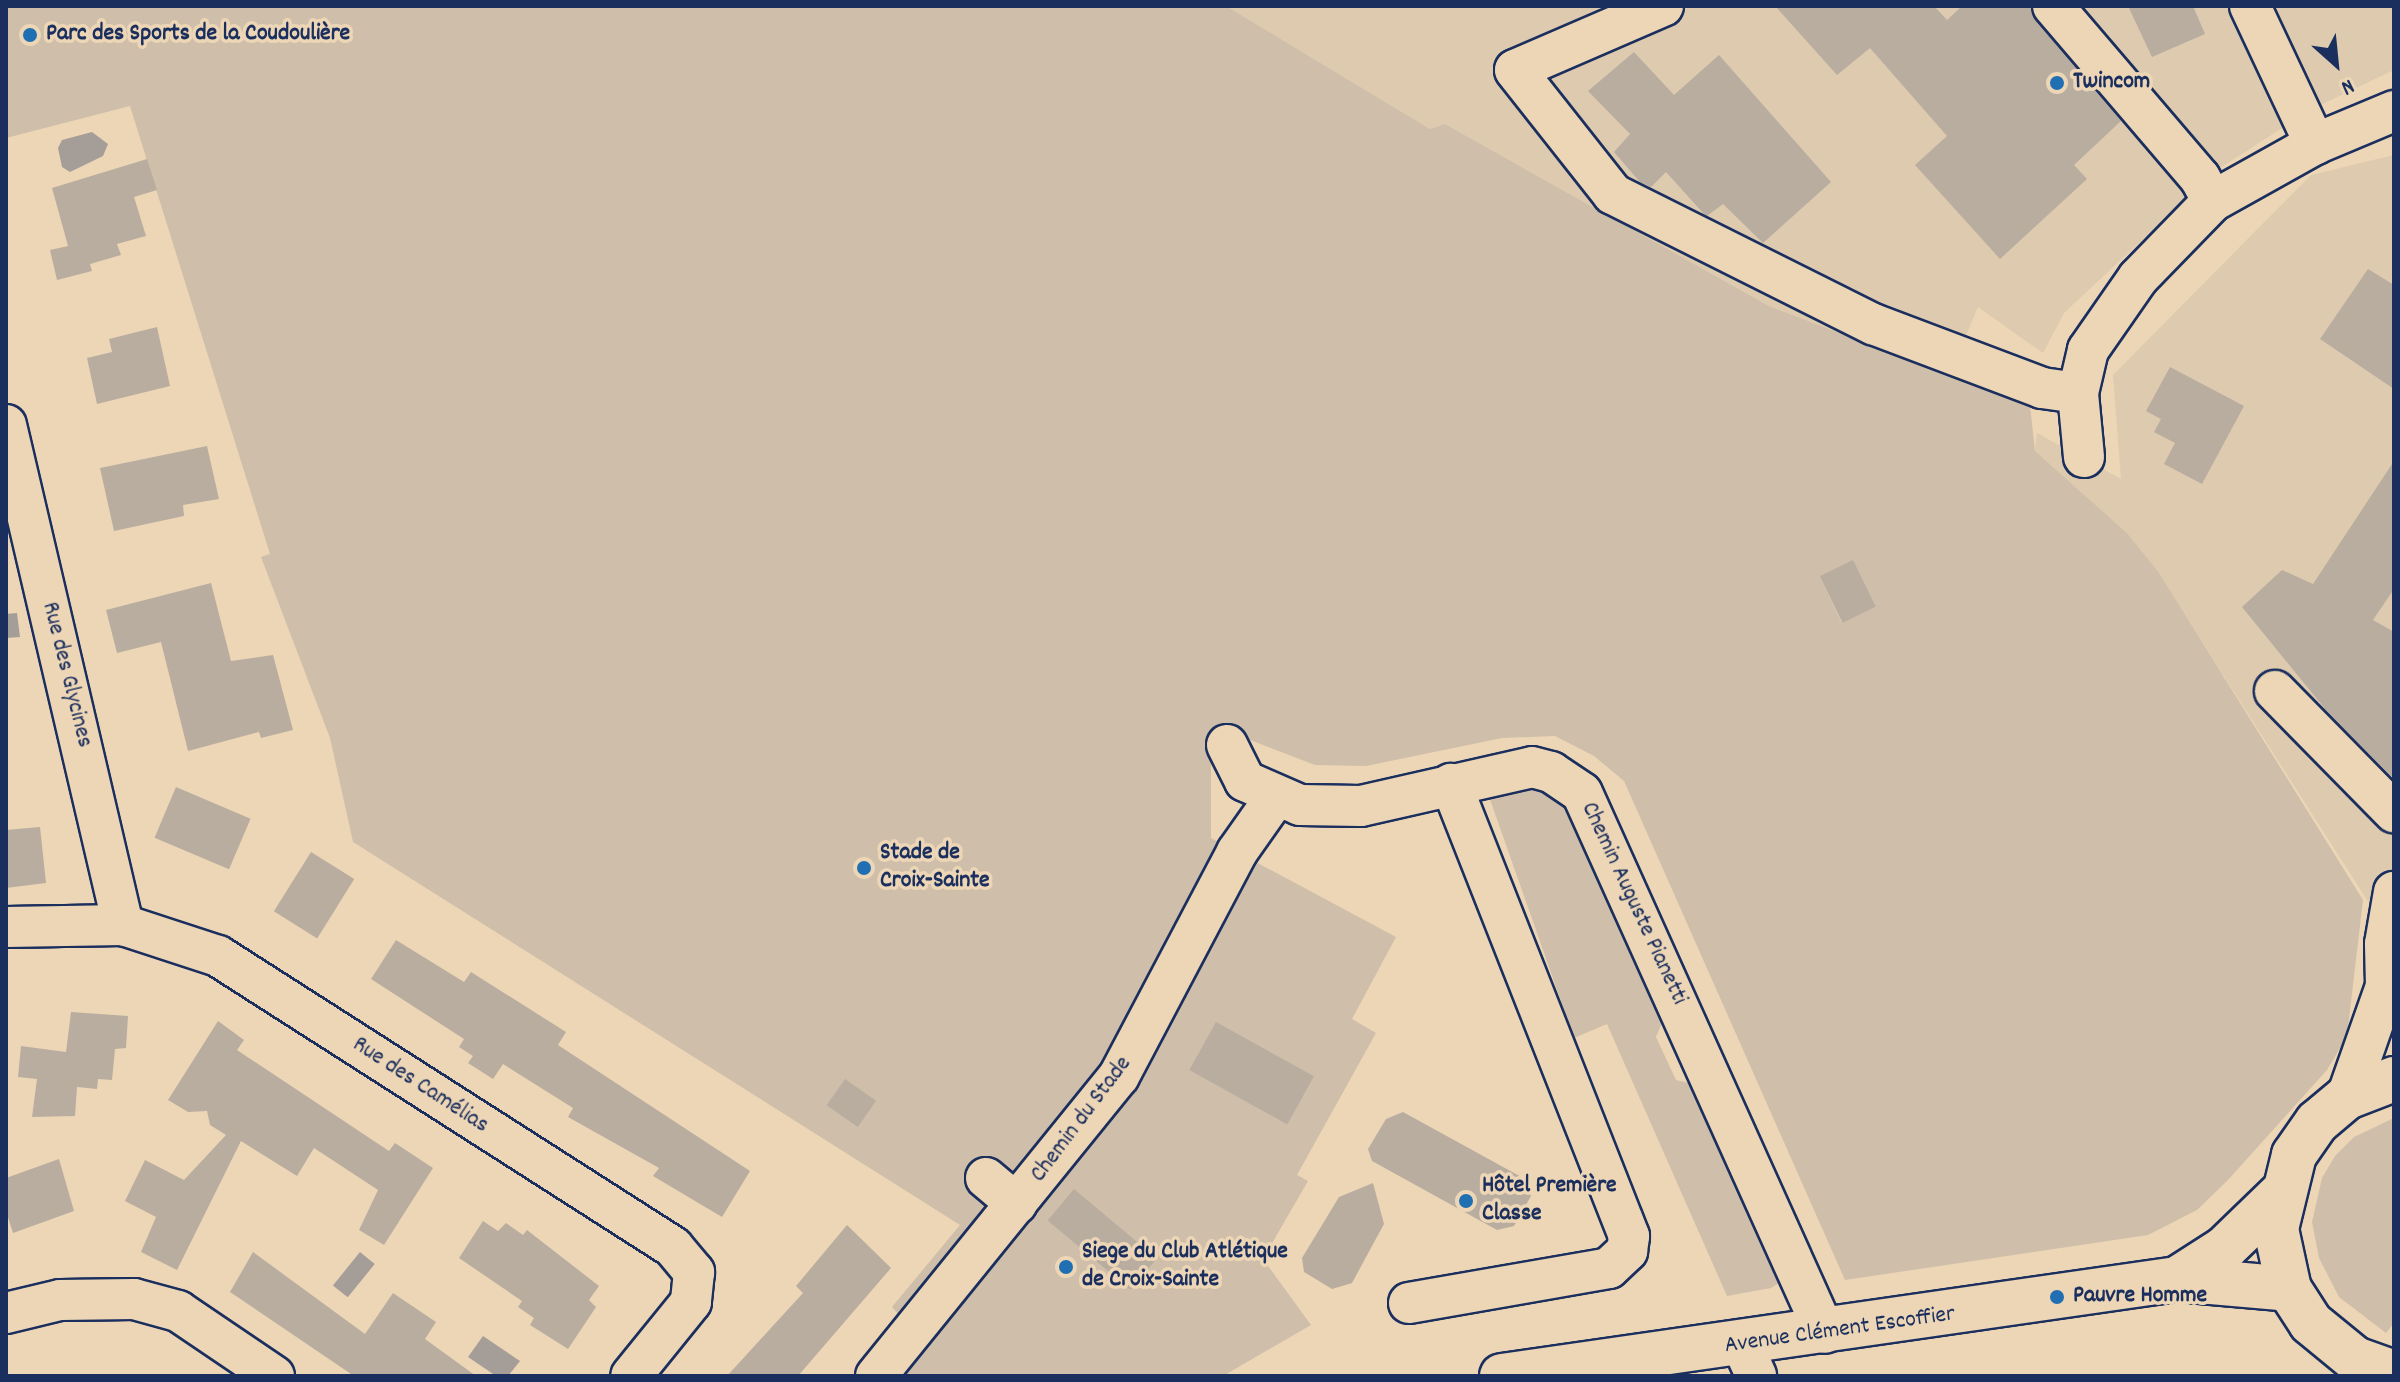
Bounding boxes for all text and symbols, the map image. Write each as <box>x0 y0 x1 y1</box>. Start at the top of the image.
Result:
place label: Parc des Sports de la Coudoulière <box>46 21 350 49</box>
north arrow <box>2296 24 2376 104</box>
marker: Parc des Sports de la Coudoulière <box>21 26 39 44</box>
place label: Twincom <box>2073 69 2150 97</box>
text: N <box>2335 70 2359 102</box>
marker: Twincom <box>2048 74 2066 92</box>
street label: Rue des Glycines <box>34 599 98 751</box>
street label: Chemin Auguste Pianetti <box>1573 798 1693 1010</box>
place label: Stade de Croix-Sainte <box>880 840 990 896</box>
marker: Stade de Croix-Sainte <box>855 859 873 877</box>
street label: Rue des Camélias <box>346 1031 494 1141</box>
street label: Chemin du Stade <box>1025 1051 1139 1189</box>
place label: Hôtel Première Classe <box>1482 1173 1617 1229</box>
marker: Hôtel Première Classe <box>1457 1192 1475 1210</box>
place label: Siege du Club Atlétique de Croix-Sainte <box>1082 1239 1288 1295</box>
marker: Siege du Club Atlétique de Croix-Sainte <box>1057 1258 1075 1276</box>
place label: Pauvre Homme <box>2073 1283 2207 1311</box>
marker: Pauvre Homme <box>2048 1288 2066 1306</box>
street label: Avenue Clément Escoffier <box>1723 1301 1957 1361</box>

